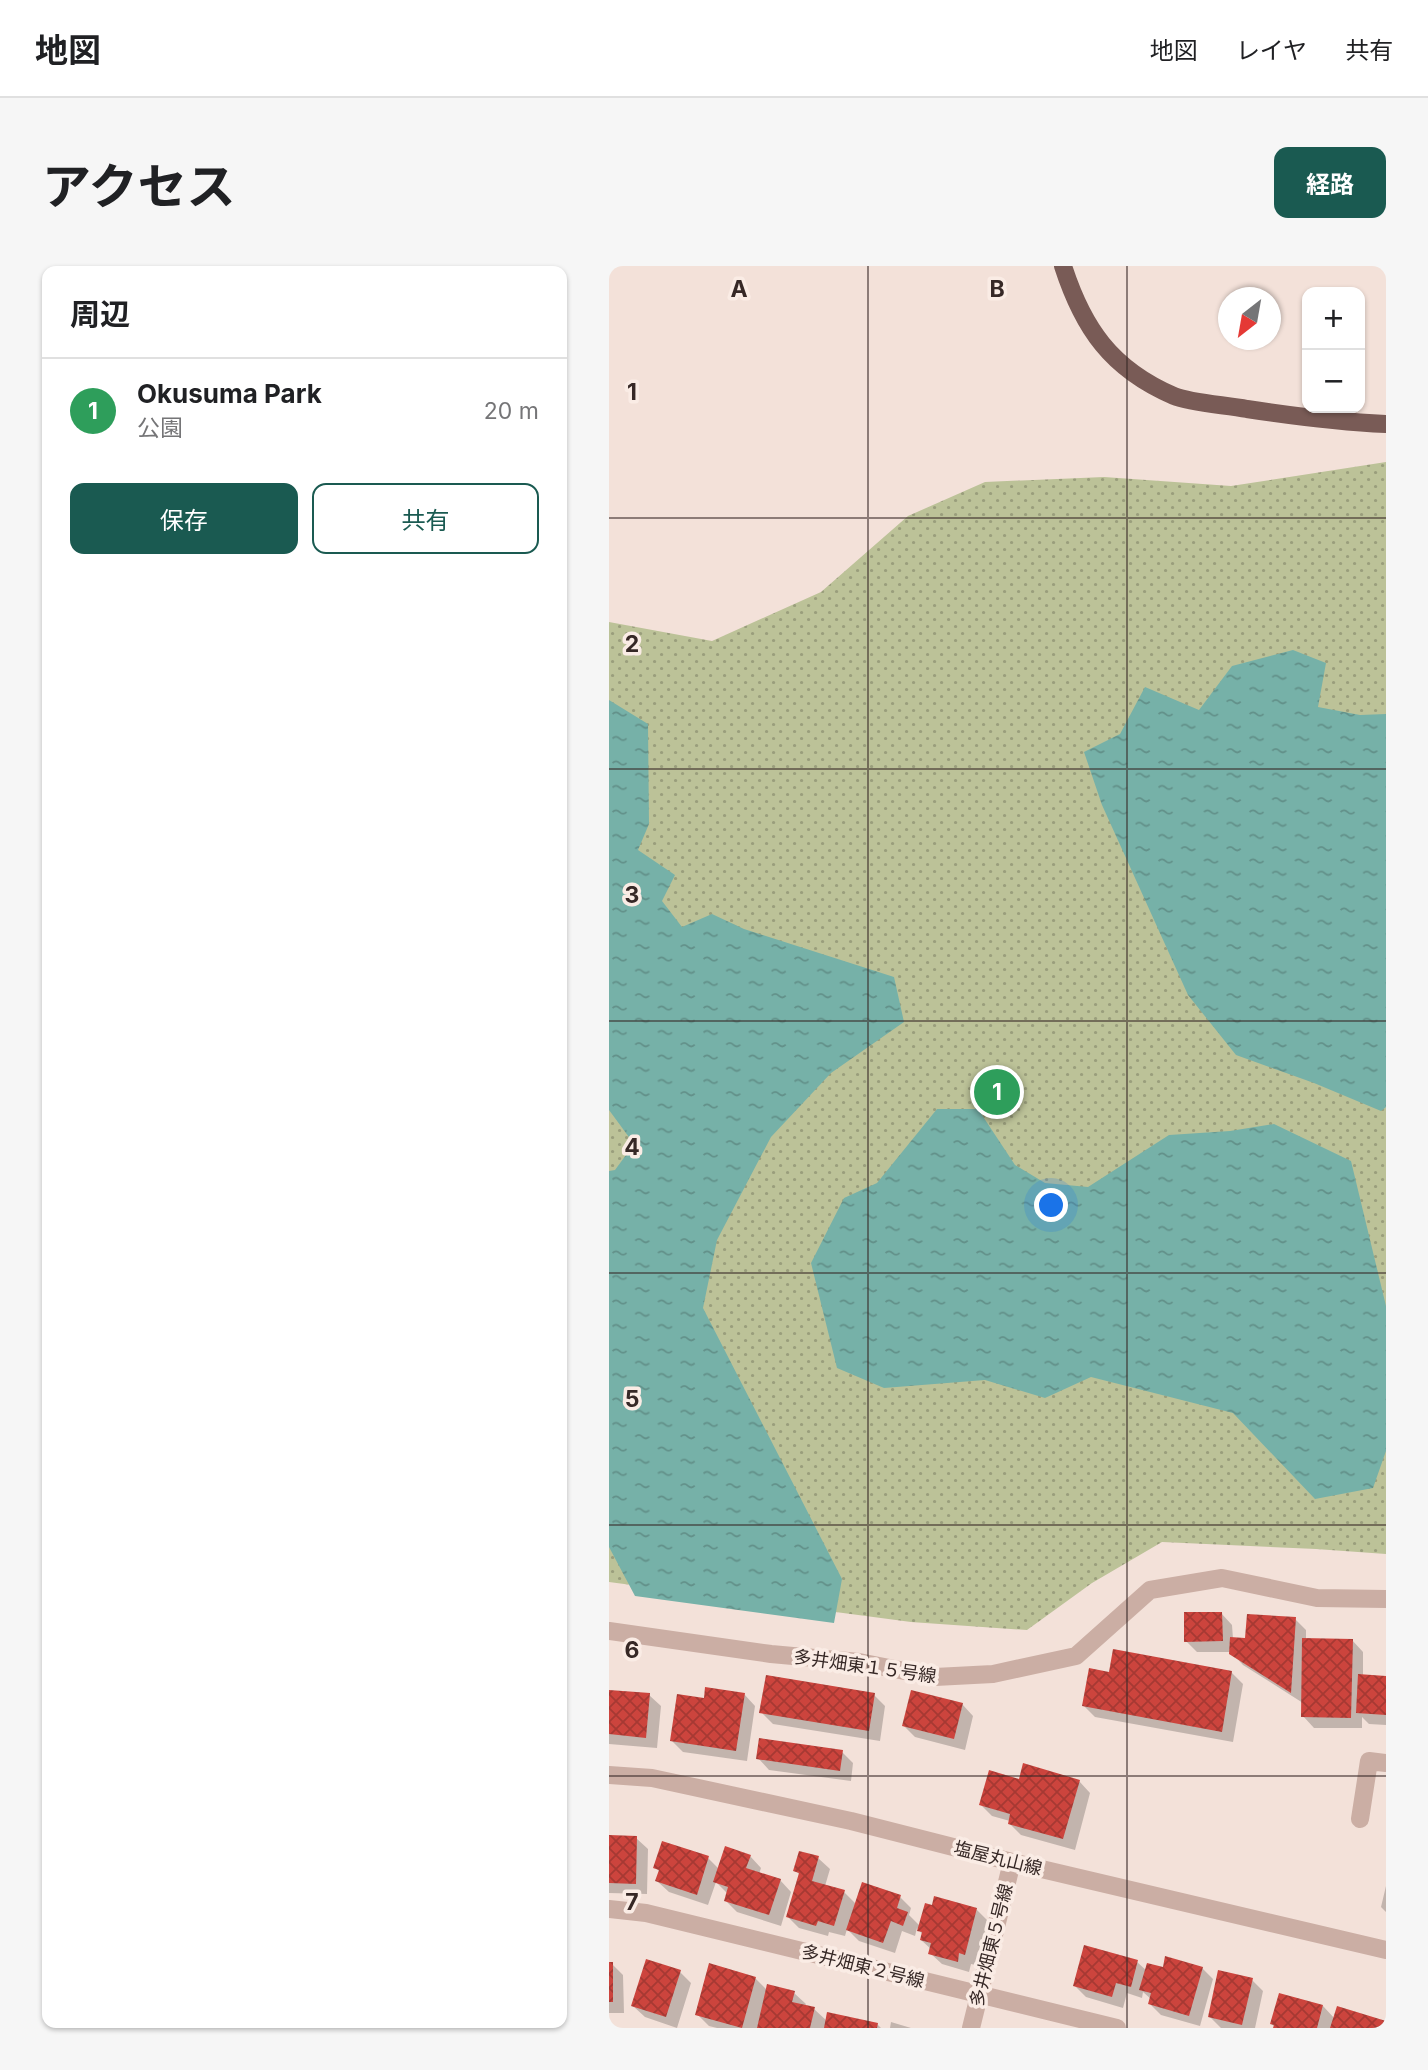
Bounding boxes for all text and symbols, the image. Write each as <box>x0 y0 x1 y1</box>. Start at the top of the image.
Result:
text: 地図 <box>35 30 101 70</box>
text: 地図 <box>1150 36 1198 65</box>
text: レイヤ <box>1236 36 1307 65</box>
text: 共有 <box>1345 36 1393 65</box>
button: 経路 <box>1274 147 1386 218</box>
text: アクセス <box>42 157 236 216</box>
text: A <box>730 275 748 303</box>
text: B <box>989 275 1005 303</box>
north arrow <box>1218 287 1281 350</box>
map controls <box>1302 287 1365 413</box>
button: + <box>1302 287 1365 350</box>
text: 周辺 <box>70 296 130 332</box>
button: − <box>1302 350 1365 413</box>
text: Okusuma Park <box>137 378 322 409</box>
text: 1 <box>627 378 637 406</box>
text: 1 <box>88 397 98 425</box>
text: 20 m <box>484 397 539 425</box>
text: 公園 <box>137 414 183 442</box>
button: 保存 <box>70 483 298 554</box>
button: 共有 <box>312 483 539 554</box>
text: 2 <box>625 630 639 658</box>
text: 3 <box>625 881 639 909</box>
pin: 1 <box>974 1066 1020 1118</box>
text: 4 <box>624 1133 640 1161</box>
your location <box>1034 1188 1068 1222</box>
text: 5 <box>625 1385 639 1413</box>
text: 6 <box>625 1636 639 1664</box>
street label: 多井畑東１５号線 <box>792 1646 938 1686</box>
street label: 塩屋丸山線 <box>952 1837 1044 1879</box>
street label: 多井畑東５号線 <box>966 1881 1016 2009</box>
text: 7 <box>625 1888 639 1916</box>
street label: 多井畑東２号線 <box>799 1941 927 1991</box>

